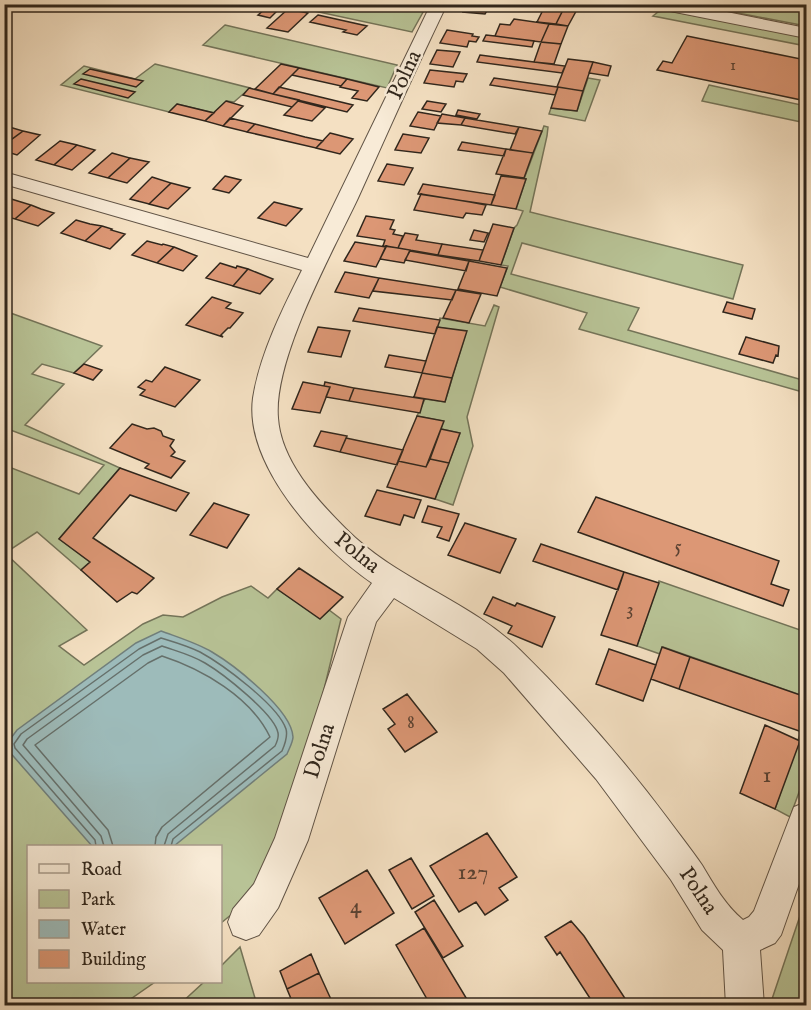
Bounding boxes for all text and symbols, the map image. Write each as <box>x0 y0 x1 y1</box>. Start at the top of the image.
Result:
street label: Polna <box>381 45 429 104</box>
house number: 1 <box>730 56 736 76</box>
street label: Polna <box>328 526 386 580</box>
house number: 5 <box>674 534 682 559</box>
house number: 3 <box>626 597 634 622</box>
house number: 8 <box>407 710 415 735</box>
street label: Dolna <box>298 719 342 782</box>
house number: 1 <box>763 760 771 791</box>
legend <box>27 845 222 983</box>
house number: 127 <box>457 857 489 888</box>
text: Road <box>81 859 122 882</box>
street label: Polna <box>672 862 724 921</box>
text: Park <box>81 889 116 912</box>
house number: 4 <box>350 891 362 922</box>
text: Water <box>81 919 126 942</box>
text: Building <box>81 949 146 972</box>

